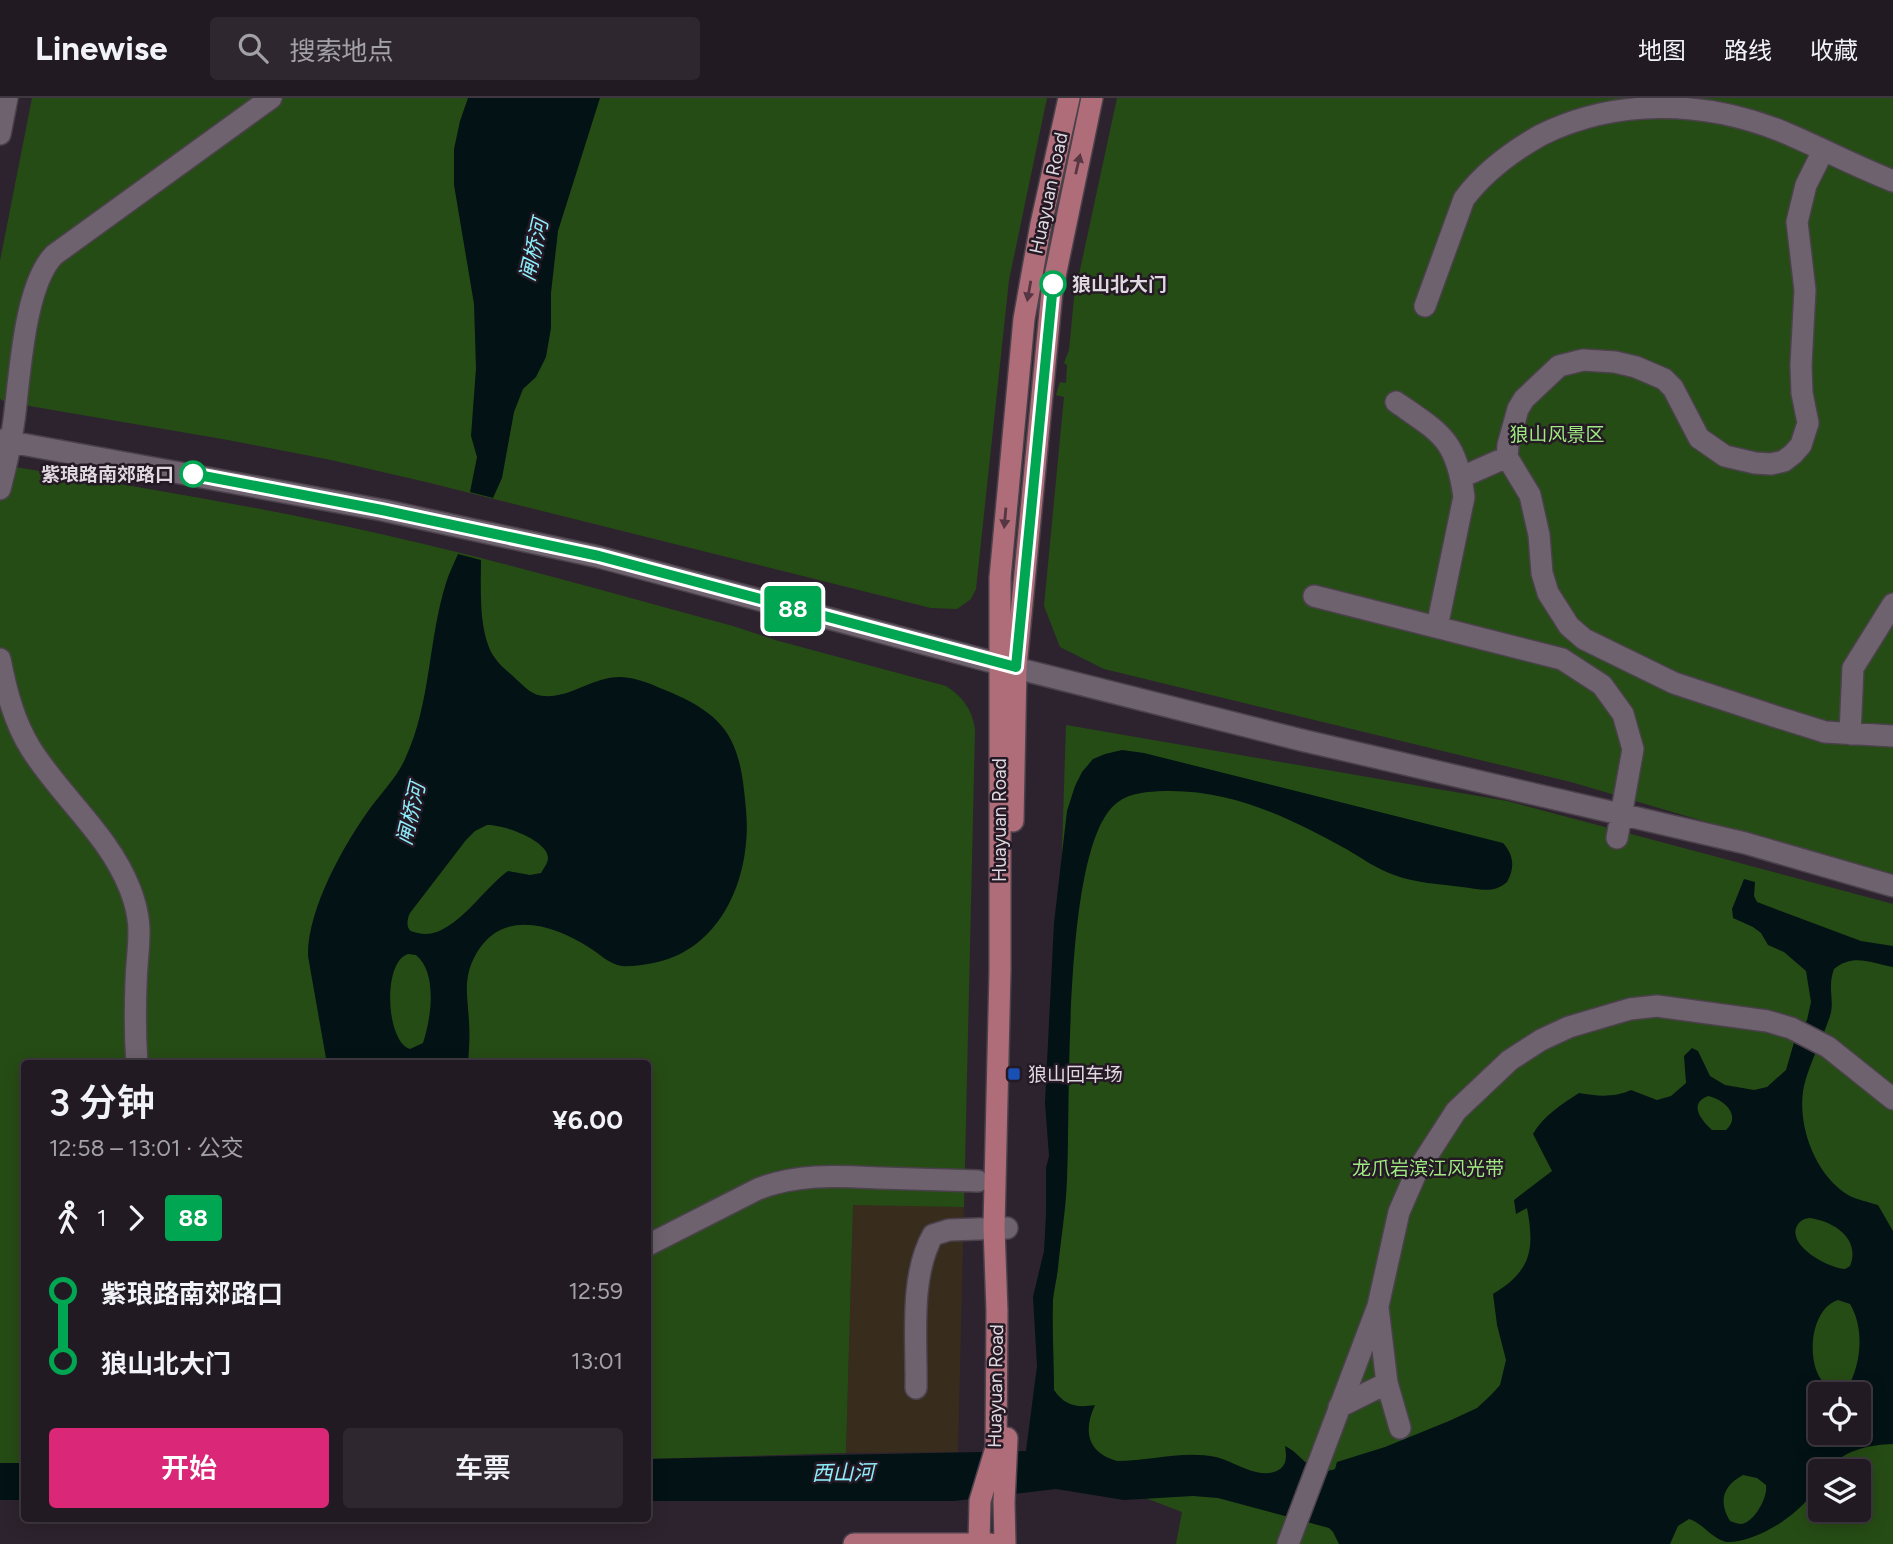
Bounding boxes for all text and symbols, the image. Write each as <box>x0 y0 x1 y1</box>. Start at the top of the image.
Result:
search box <box>210 17 700 80</box>
text: Linewise <box>35 29 168 68</box>
icon: search <box>234 29 272 67</box>
text: 搜索地点 <box>290 35 394 67</box>
text: 地图 <box>1638 36 1686 65</box>
text: 路线 <box>1724 36 1772 65</box>
text: 收藏 <box>1810 36 1858 65</box>
street label: Huayuan Road <box>1024 130 1073 256</box>
one-way arrow <box>1072 153 1083 175</box>
water label: 闸桥河 <box>514 212 554 283</box>
marker: 狼山北大门 <box>1040 271 1066 297</box>
place label: 狼山北大门 <box>1072 273 1167 296</box>
one-way arrow <box>1023 280 1034 302</box>
park label: 狼山风景区 <box>1509 423 1605 446</box>
marker: 紫琅路南郊路口 <box>180 461 206 487</box>
place label: 紫琅路南郊路口 <box>41 463 174 486</box>
one-way arrow <box>999 507 1010 529</box>
line badge: 88 <box>762 586 824 632</box>
text: 88 <box>778 594 808 623</box>
street label: Huayuan Road <box>988 758 1011 882</box>
water label: 闸桥河 <box>391 776 431 847</box>
place label: 狼山回车场 <box>1028 1063 1123 1086</box>
marker: 狼山回车场 <box>1006 1066 1022 1082</box>
text: 3 分钟 <box>49 1080 155 1126</box>
text: ¥6.00 <box>552 1104 623 1136</box>
text: 12:58 – 13:01 · 公交 <box>49 1134 244 1162</box>
park label: 龙爪岩滨江风光带 <box>1352 1157 1504 1180</box>
icon: walk <box>49 1199 87 1237</box>
icon: forward <box>117 1199 155 1237</box>
text: 88 <box>179 1203 208 1232</box>
text: 1 <box>97 1204 107 1232</box>
text: 12:59 <box>569 1277 623 1305</box>
text: 紫琅路南郊路口 <box>101 1278 283 1310</box>
street label: Huayuan Road <box>983 1324 1008 1448</box>
text: 13:01 <box>571 1347 623 1375</box>
text: 狼山北大门 <box>101 1348 231 1380</box>
map controls <box>1808 1382 1871 1522</box>
button: locate <box>1808 1382 1871 1445</box>
button: 开始 <box>49 1428 329 1508</box>
button: 车票 <box>343 1428 623 1508</box>
water label: 西山河 <box>811 1459 879 1486</box>
button: layers <box>1808 1459 1871 1522</box>

